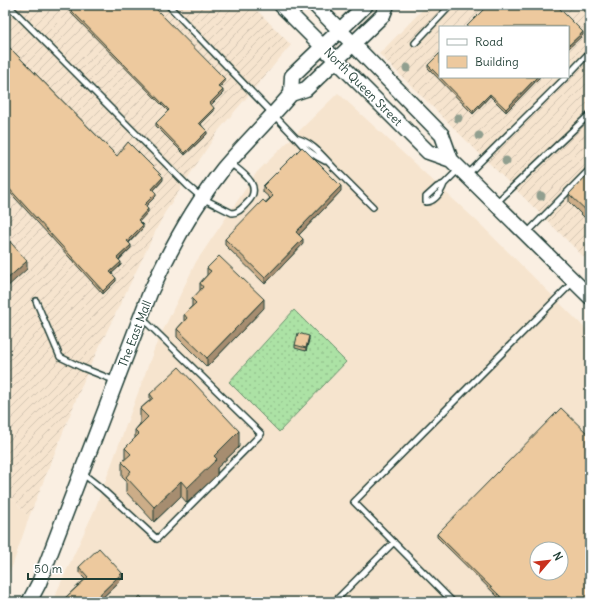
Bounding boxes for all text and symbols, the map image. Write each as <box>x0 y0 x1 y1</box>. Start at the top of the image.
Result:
legend <box>439 26 569 78</box>
text: Road <box>475 34 503 49</box>
street label: North Queen Street <box>321 44 406 129</box>
text: Building <box>475 54 519 69</box>
street label: The East Mall <box>115 298 154 369</box>
north arrow <box>529 541 569 581</box>
text: N <box>550 550 566 563</box>
scale bar <box>28 555 122 581</box>
text: 50 m <box>34 561 63 576</box>

